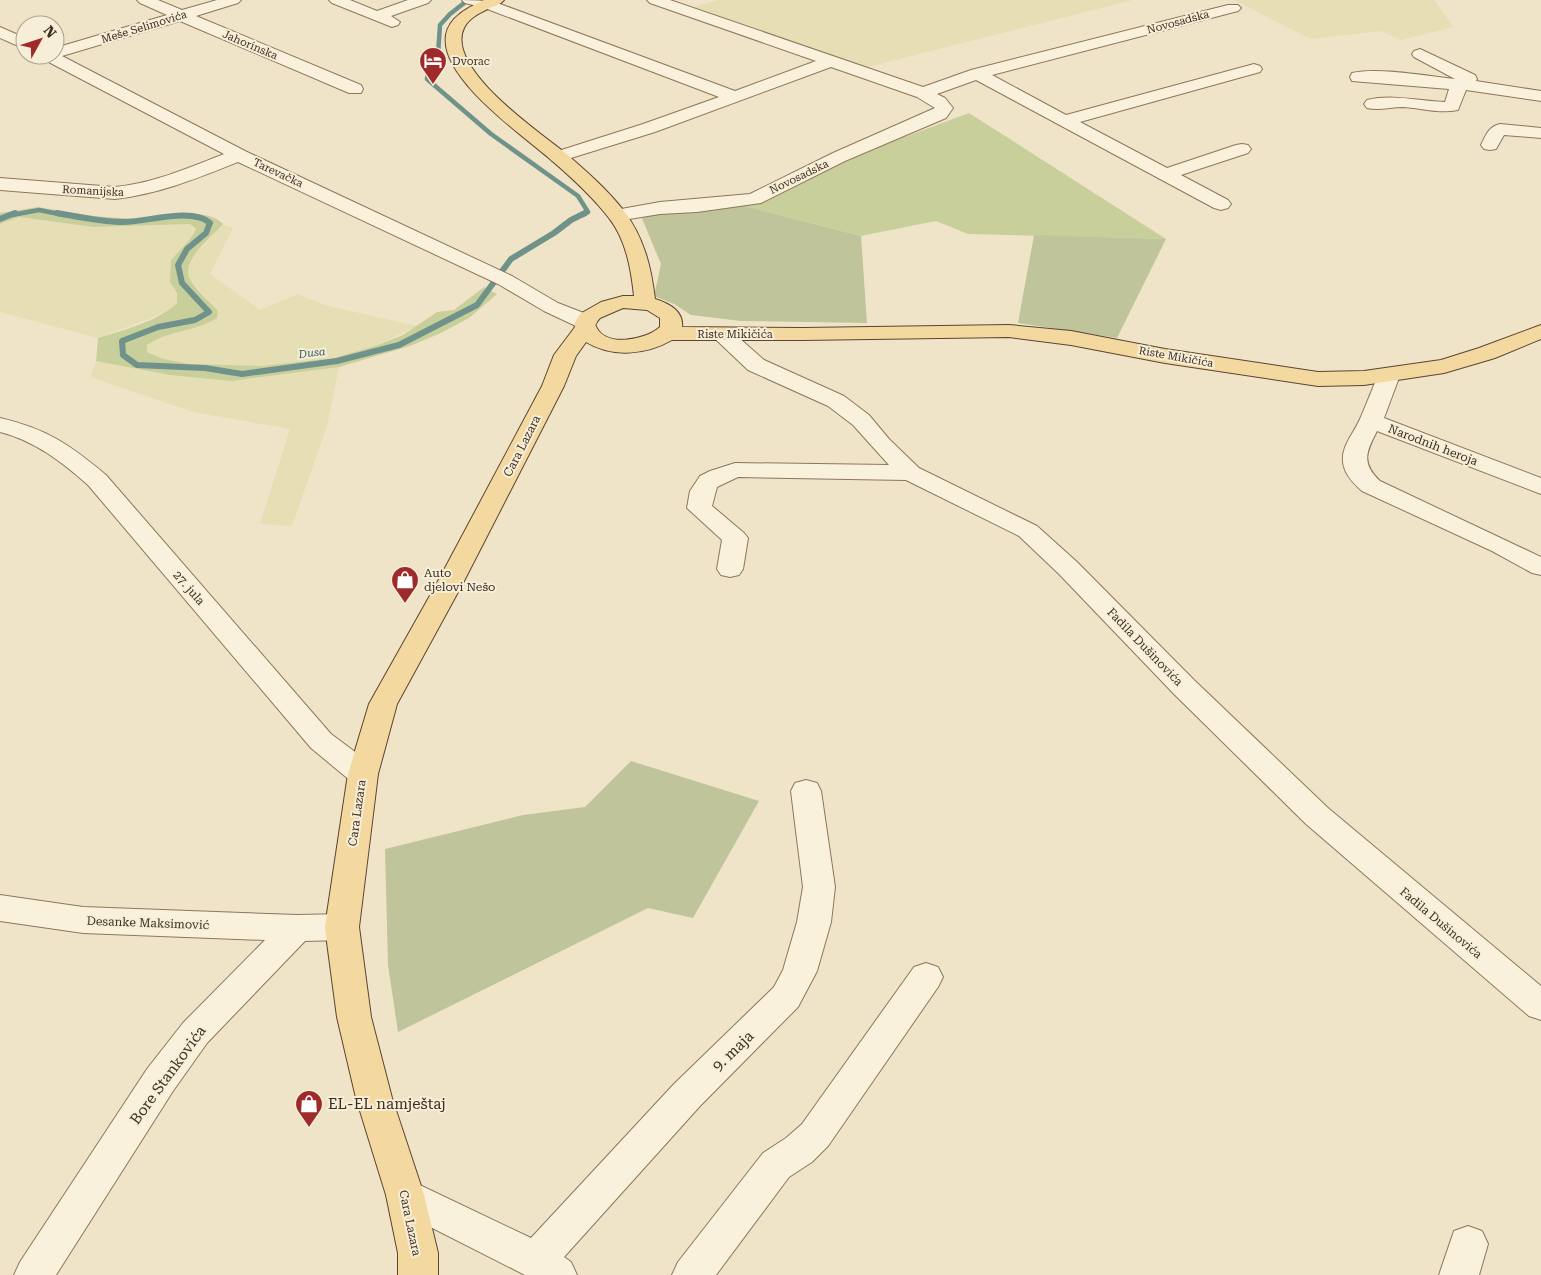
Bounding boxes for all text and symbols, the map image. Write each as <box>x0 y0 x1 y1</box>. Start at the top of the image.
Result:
street label: Novosadska <box>1145 7 1211 37</box>
street label: Meše Selimovića <box>100 8 188 46</box>
north arrow <box>15 15 65 65</box>
text: N <box>40 22 60 41</box>
street label: Jahorinska <box>220 28 280 62</box>
hotel icon: Dvorac <box>418 46 448 85</box>
place label: Dvorac <box>452 55 490 68</box>
street label: Tarevačka <box>251 156 305 190</box>
street label: Novosadska <box>767 157 831 197</box>
street label: Romanijska <box>62 183 124 199</box>
street label: Riste Mikičića <box>697 328 773 341</box>
street label: Riste Mikičića <box>1138 344 1214 370</box>
water label: Dusa <box>297 345 327 361</box>
street label: Cara Lazara <box>501 413 544 479</box>
street label: Narodnih heroja <box>1386 421 1480 469</box>
shop icon: Auto djelovi Nešo <box>390 565 420 604</box>
place label: Auto djelovi Nešo <box>424 566 495 594</box>
street label: 27. jula <box>170 568 208 608</box>
street label: Fadila Dušinovića <box>1104 605 1186 689</box>
street label: Cara Lazara <box>345 778 369 847</box>
street label: Fadila Dušinovića <box>1397 885 1485 962</box>
street label: Desanke Maksimović <box>86 914 210 932</box>
street label: Bore Stankovića <box>126 1022 210 1128</box>
street label: 9. maja <box>709 1027 757 1075</box>
shop icon: EL-EL namještaj <box>294 1089 324 1128</box>
place label: EL-EL namještaj <box>328 1095 446 1113</box>
street label: Cara Lazara <box>396 1189 424 1258</box>

